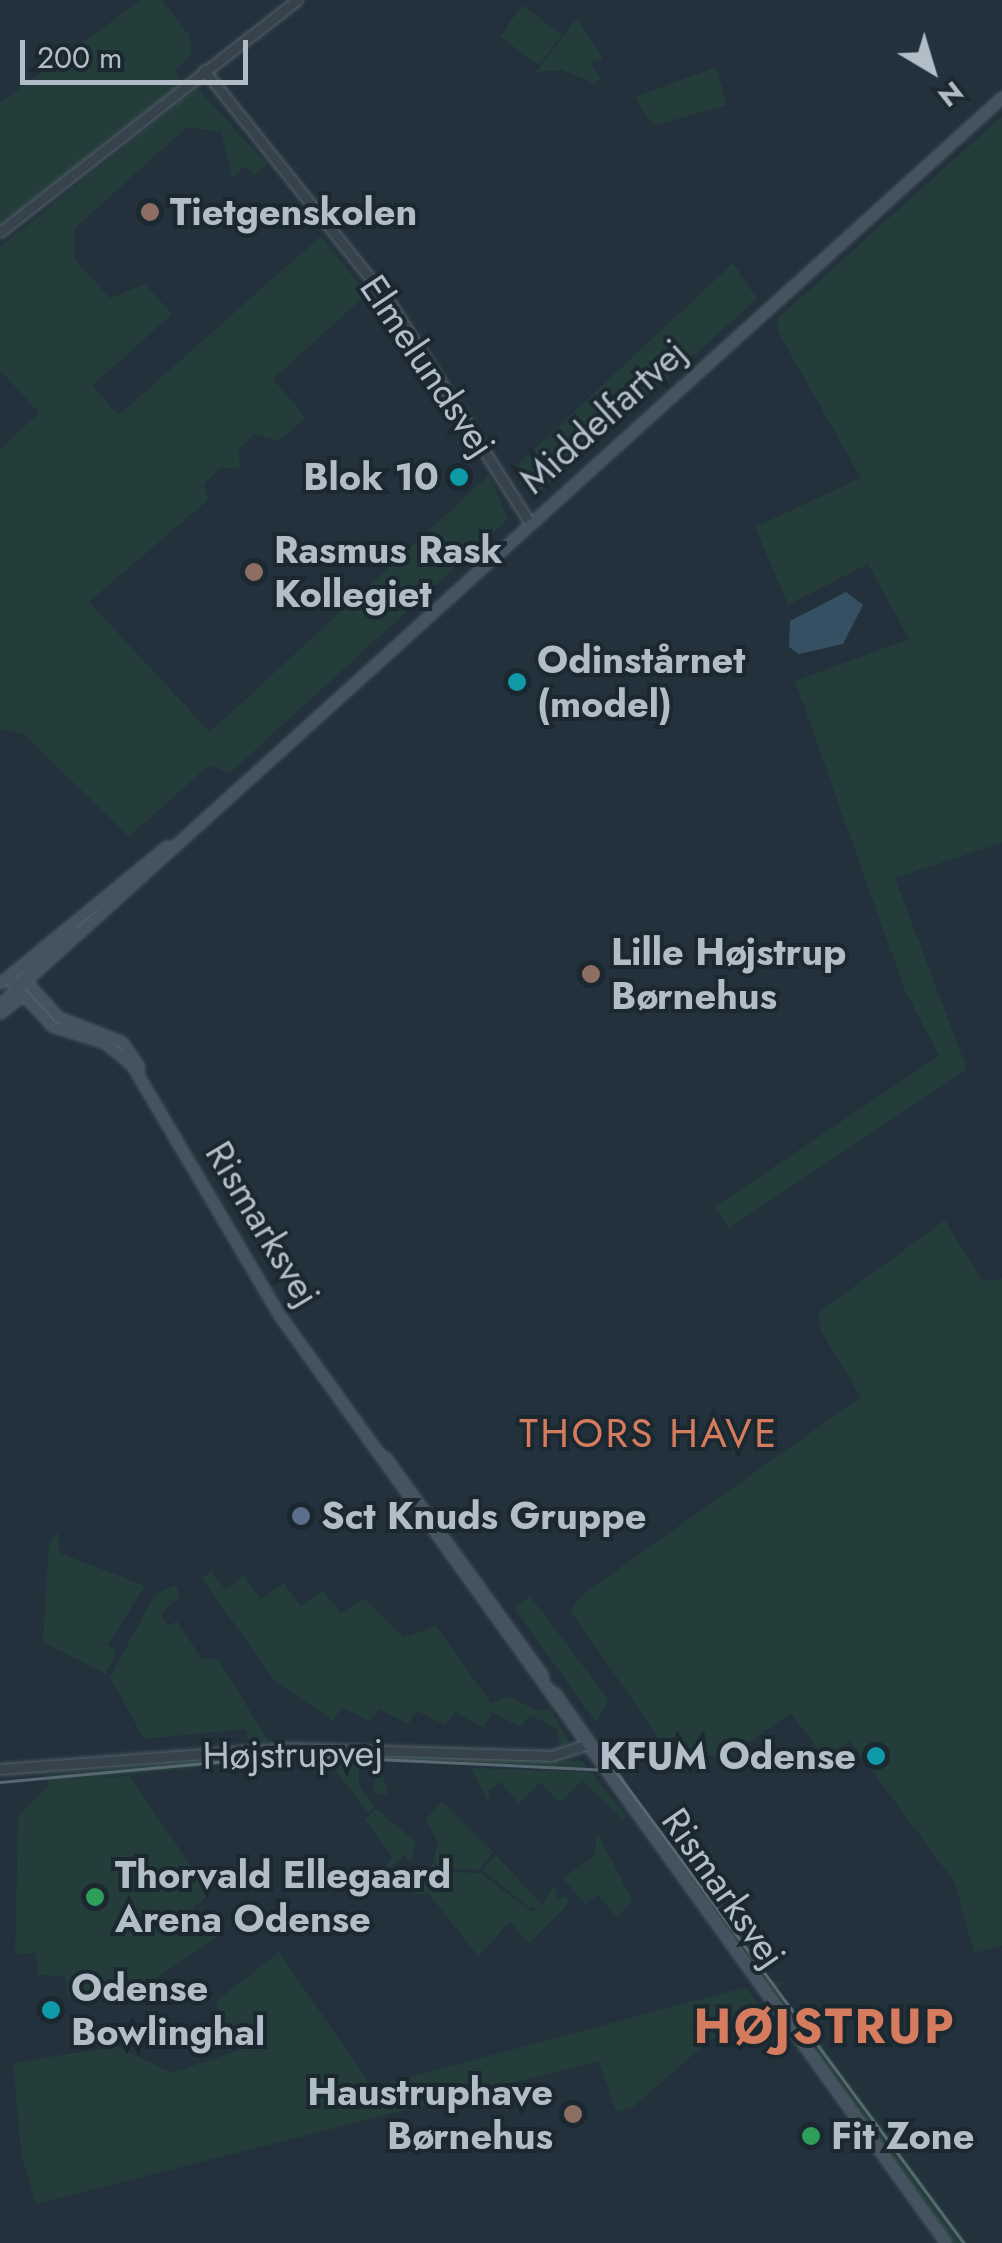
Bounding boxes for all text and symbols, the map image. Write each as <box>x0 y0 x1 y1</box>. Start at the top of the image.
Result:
scale bar <box>25 20 252 82</box>
north arrow <box>882 20 982 120</box>
text: 200 m <box>37 36 122 79</box>
text: N <box>929 71 972 117</box>
place label: Tietgenskolen <box>170 189 417 235</box>
marker: Tietgenskolen <box>139 201 161 223</box>
street label: Elmelundsvej <box>351 266 505 466</box>
street label: Middelfartvej <box>510 329 696 503</box>
place label: Blok 10 <box>303 454 439 500</box>
marker: Blok 10 <box>448 466 470 488</box>
place label: Rasmus Rask Kollegiet <box>274 527 502 616</box>
marker: Rasmus Rask Kollegiet <box>243 561 265 583</box>
place label: Odinstårnet (model) <box>537 637 745 726</box>
marker: Odinstårnet (model) <box>506 671 528 693</box>
place label: Lille Højstrup Børnehus <box>611 929 847 1018</box>
marker: Lille Højstrup Børnehus <box>580 963 602 985</box>
street label: Rismarksvej <box>196 1133 330 1315</box>
district label: THORS HAVE <box>519 1409 779 1457</box>
place label: Sct Knuds Gruppe <box>321 1493 647 1539</box>
marker: Sct Knuds Gruppe <box>290 1505 312 1527</box>
street label: Højstrupvej <box>202 1730 384 1778</box>
place label: KFUM Odense <box>599 1733 856 1779</box>
marker: KFUM Odense <box>865 1745 887 1767</box>
street label: Rismarksvej <box>652 1799 796 1977</box>
place label: Thorvald Ellegaard Arena Odense <box>115 1852 451 1942</box>
marker: Thorvald Ellegaard Arena Odense <box>84 1886 106 1908</box>
place label: Odense Bowlinghal <box>71 1965 265 2054</box>
district label: HØJSTRUP <box>693 1998 957 2056</box>
marker: Odense Bowlinghal <box>40 1999 62 2021</box>
place label: Haustruphave Børnehus <box>307 2069 553 2158</box>
marker: Haustruphave Børnehus <box>562 2103 584 2125</box>
place label: Fit Zone <box>831 2113 974 2159</box>
marker: Fit Zone <box>800 2125 822 2147</box>

